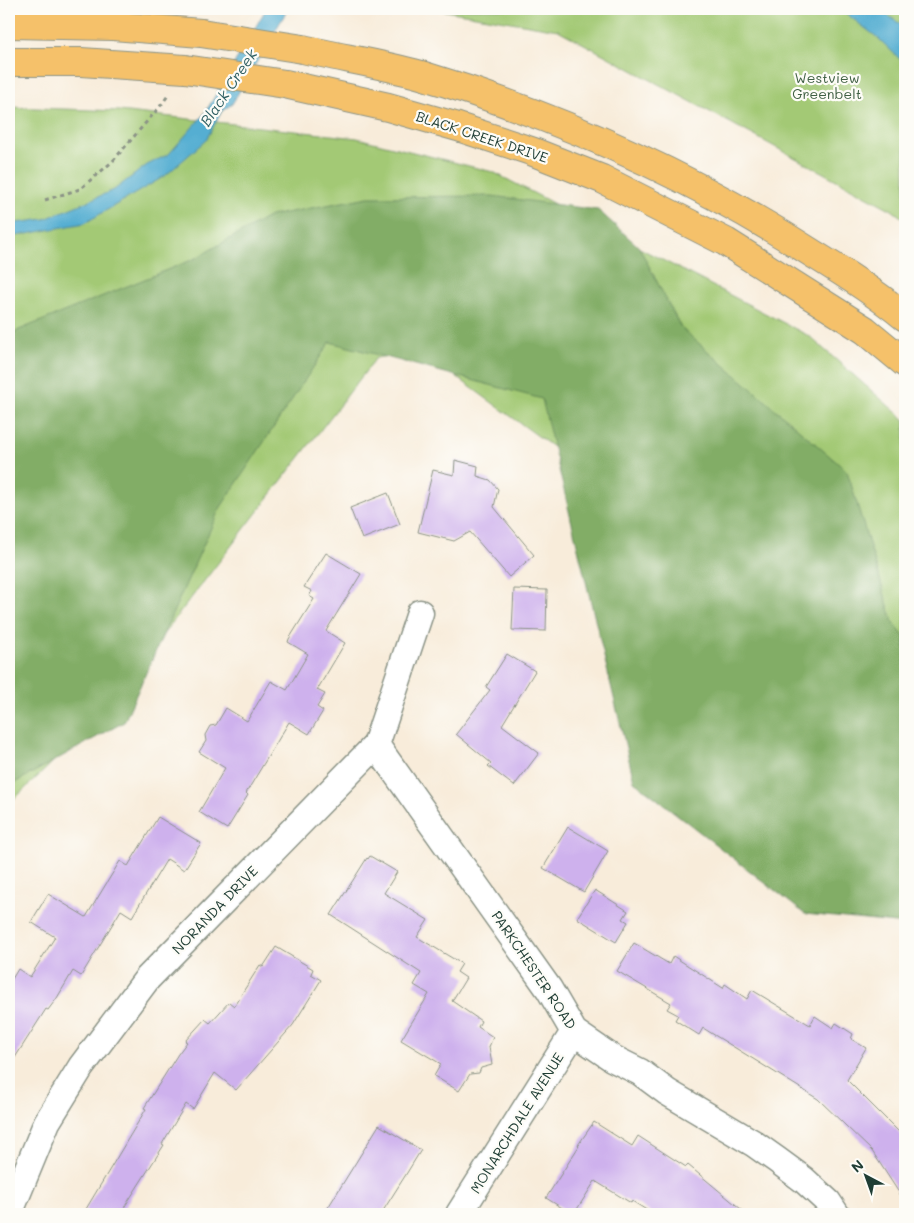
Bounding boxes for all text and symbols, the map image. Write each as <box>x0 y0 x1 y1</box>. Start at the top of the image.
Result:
water label: Black Creek <box>195 44 262 130</box>
park label: Westview Greenbelt <box>792 68 862 103</box>
street label: BLACK CREEK DRIVE <box>414 106 551 167</box>
street label: NORANDA DRIVE <box>168 861 262 958</box>
street label: PARKCHESTER ROAD <box>488 907 581 1033</box>
street label: MONARCHDALE AVENUE <box>465 1049 568 1197</box>
north arrow <box>842 1150 892 1200</box>
text: N <box>847 1155 867 1176</box>

